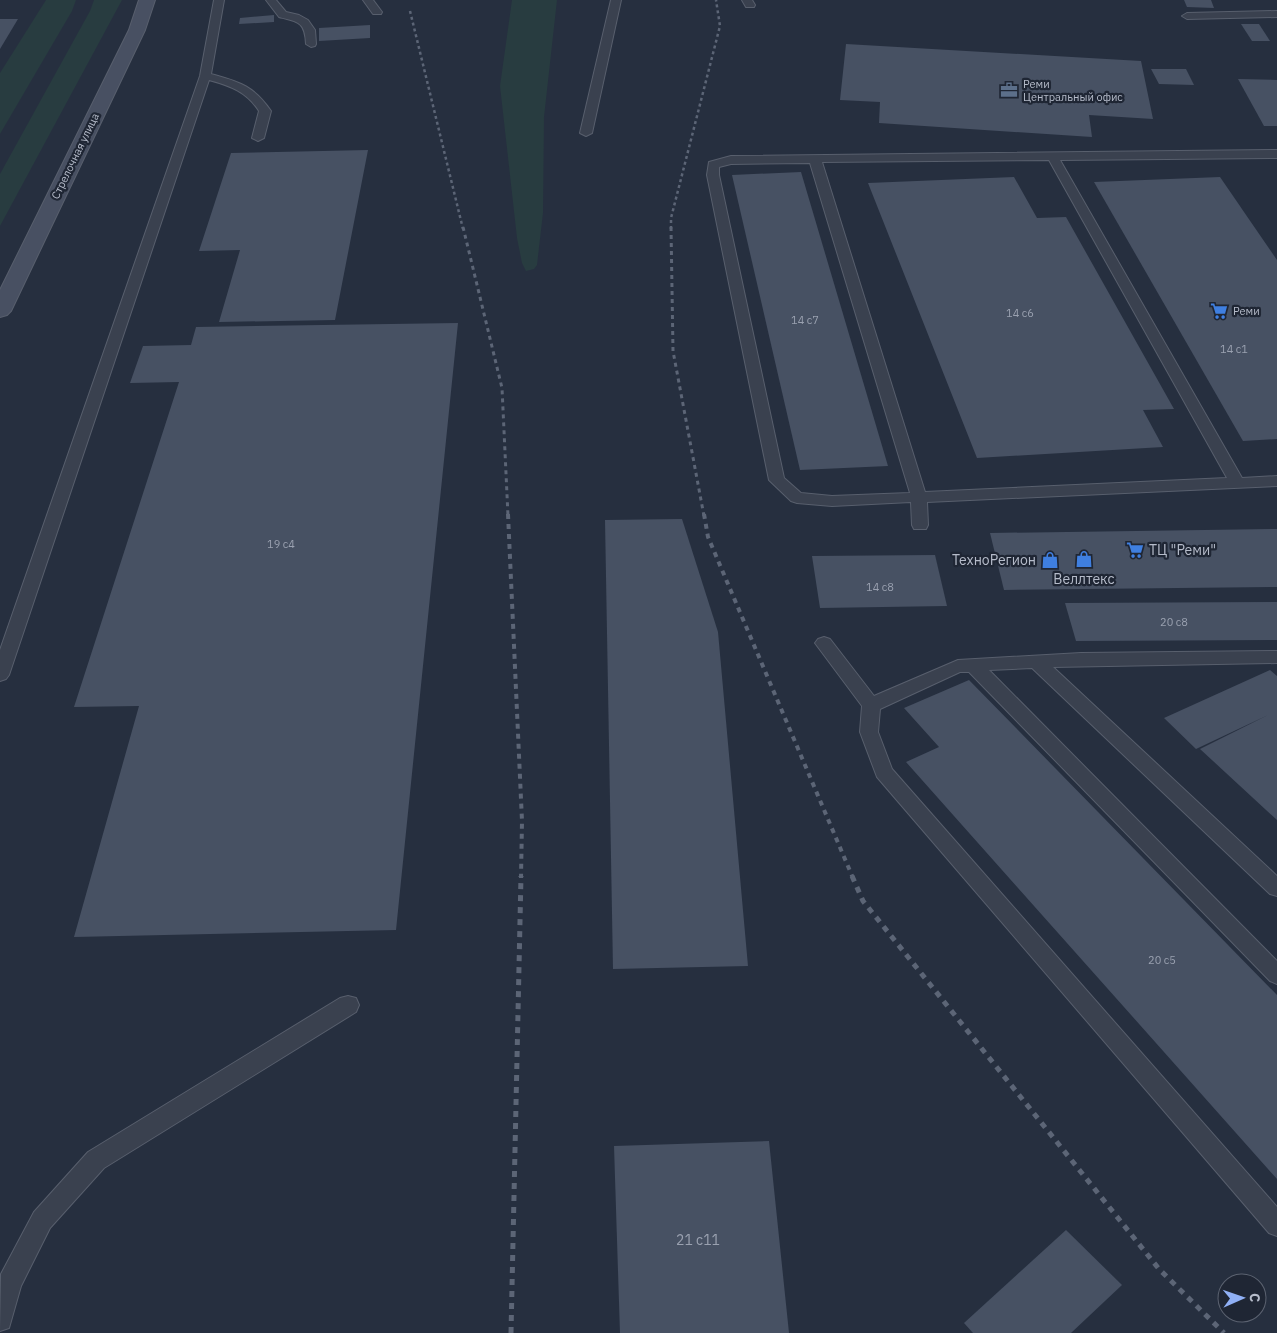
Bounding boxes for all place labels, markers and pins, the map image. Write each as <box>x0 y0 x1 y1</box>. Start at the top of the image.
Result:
place label: Реми Центральный офис <box>1023 77 1123 104</box>
office icon: Реми Центральный офис <box>999 80 1019 100</box>
supermarket icon: Реми <box>1209 301 1229 321</box>
place label: Реми <box>1233 304 1260 318</box>
supermarket icon: ТЦ "Реми" <box>1125 540 1145 560</box>
place label: ТЦ "Реми" <box>1149 541 1216 559</box>
shop icon: Веллтекс <box>1074 549 1094 569</box>
shop icon: ТехноРегион <box>1040 550 1060 570</box>
place label: ТехноРегион <box>952 551 1036 569</box>
place label: Веллтекс <box>1053 570 1115 588</box>

